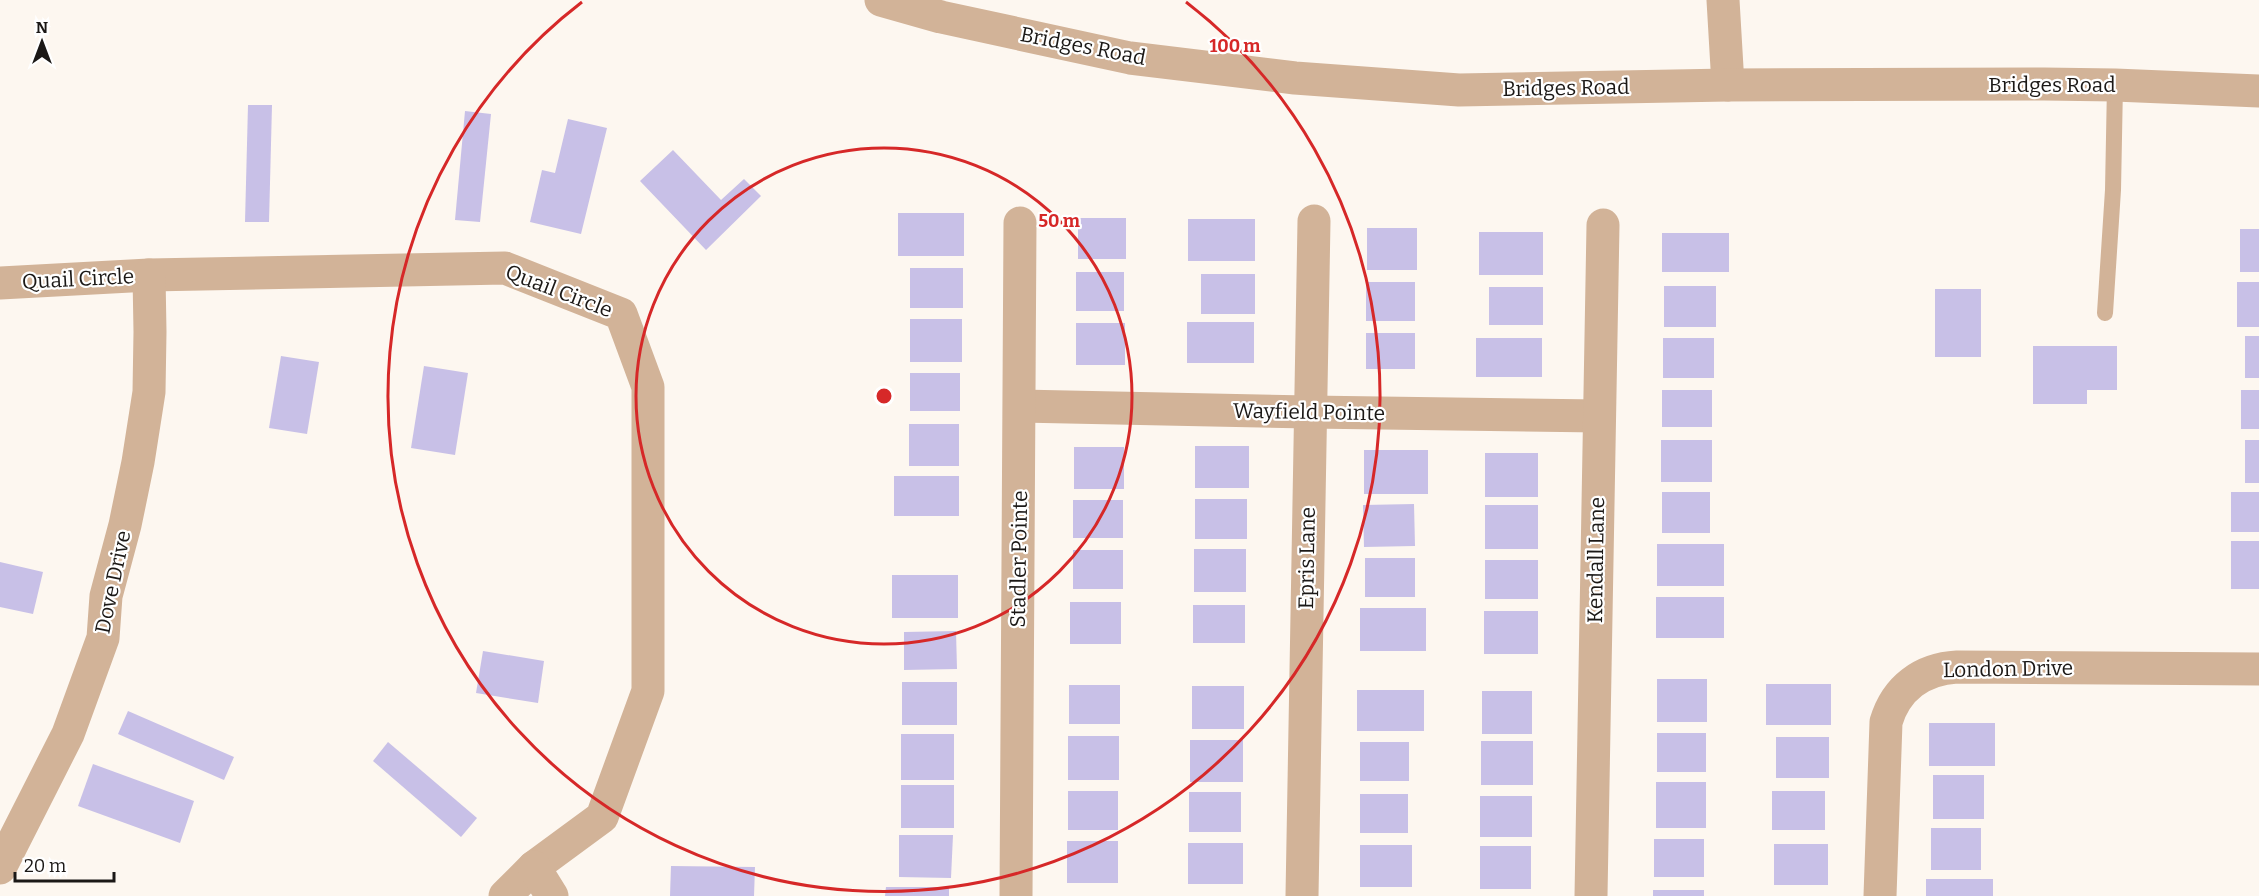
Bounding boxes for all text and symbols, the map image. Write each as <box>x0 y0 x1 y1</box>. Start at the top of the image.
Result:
north arrow <box>12 12 72 72</box>
text: N <box>36 18 48 37</box>
street label: Bridges Road <box>1018 21 1148 71</box>
text: 100 m <box>1209 35 1261 57</box>
street label: Bridges Road <box>1988 72 2116 98</box>
street label: Bridges Road <box>1502 74 1630 102</box>
text: 50 m <box>1038 210 1080 232</box>
street label: Quail Circle <box>502 259 616 323</box>
street label: Quail Circle <box>21 263 135 295</box>
centre of rings <box>874 386 894 406</box>
street label: Wayfield Pointe <box>1233 398 1385 426</box>
street label: Stadler Pointe <box>1005 490 1033 628</box>
street label: Kendall Lane <box>1582 497 1610 623</box>
street label: Epris Lane <box>1293 507 1321 609</box>
street label: Dove Drive <box>89 528 137 636</box>
street label: London Drive <box>1943 655 2073 683</box>
scale bar <box>15 845 114 883</box>
text: 20 m <box>24 855 66 877</box>

